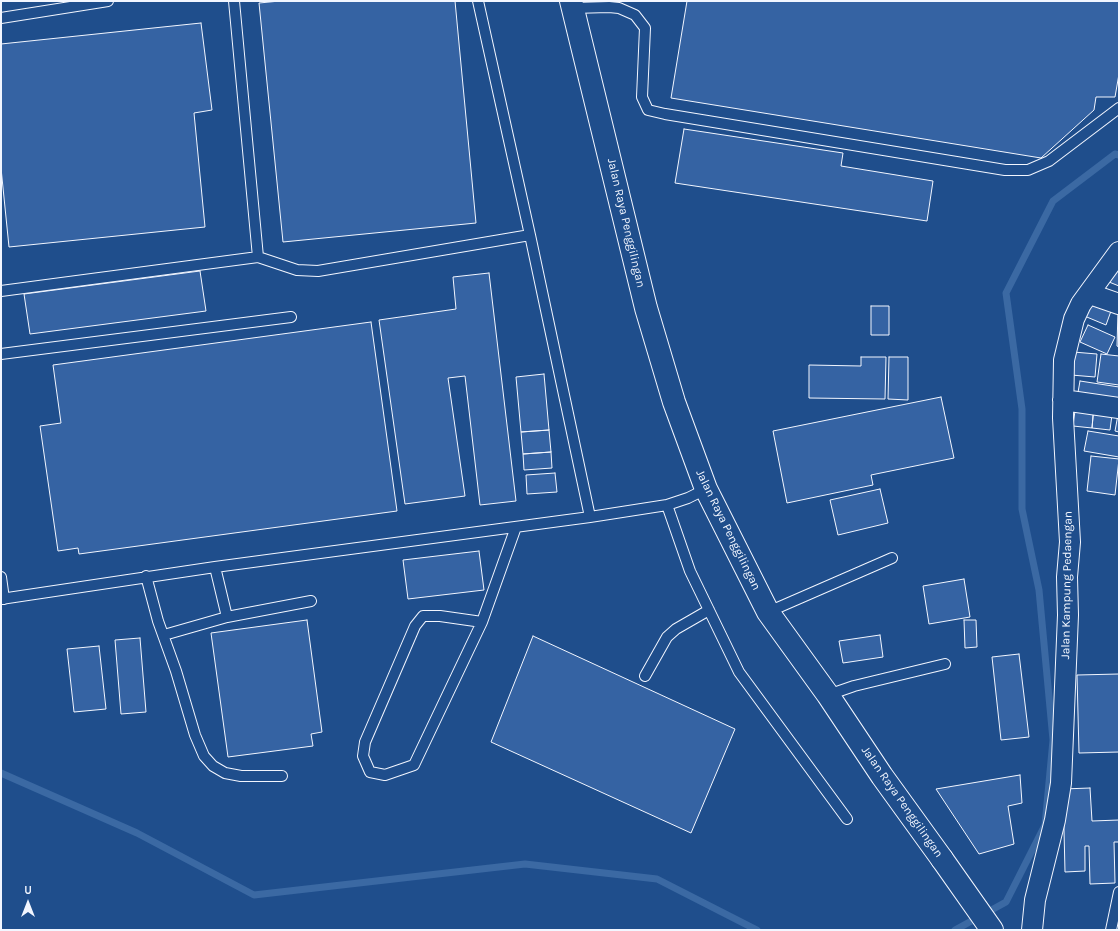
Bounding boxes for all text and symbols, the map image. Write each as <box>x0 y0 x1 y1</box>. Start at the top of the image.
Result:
street label: Jalan Raya Penggilingan <box>604 157 648 289</box>
street label: Jalan Raya Penggilingan <box>692 467 764 593</box>
street label: Jalan Kampung Pedaengan <box>1059 511 1075 659</box>
street label: Jalan Raya Penggilingan <box>858 744 946 860</box>
north arrow <box>8 883 48 923</box>
text: U <box>24 884 32 897</box>

